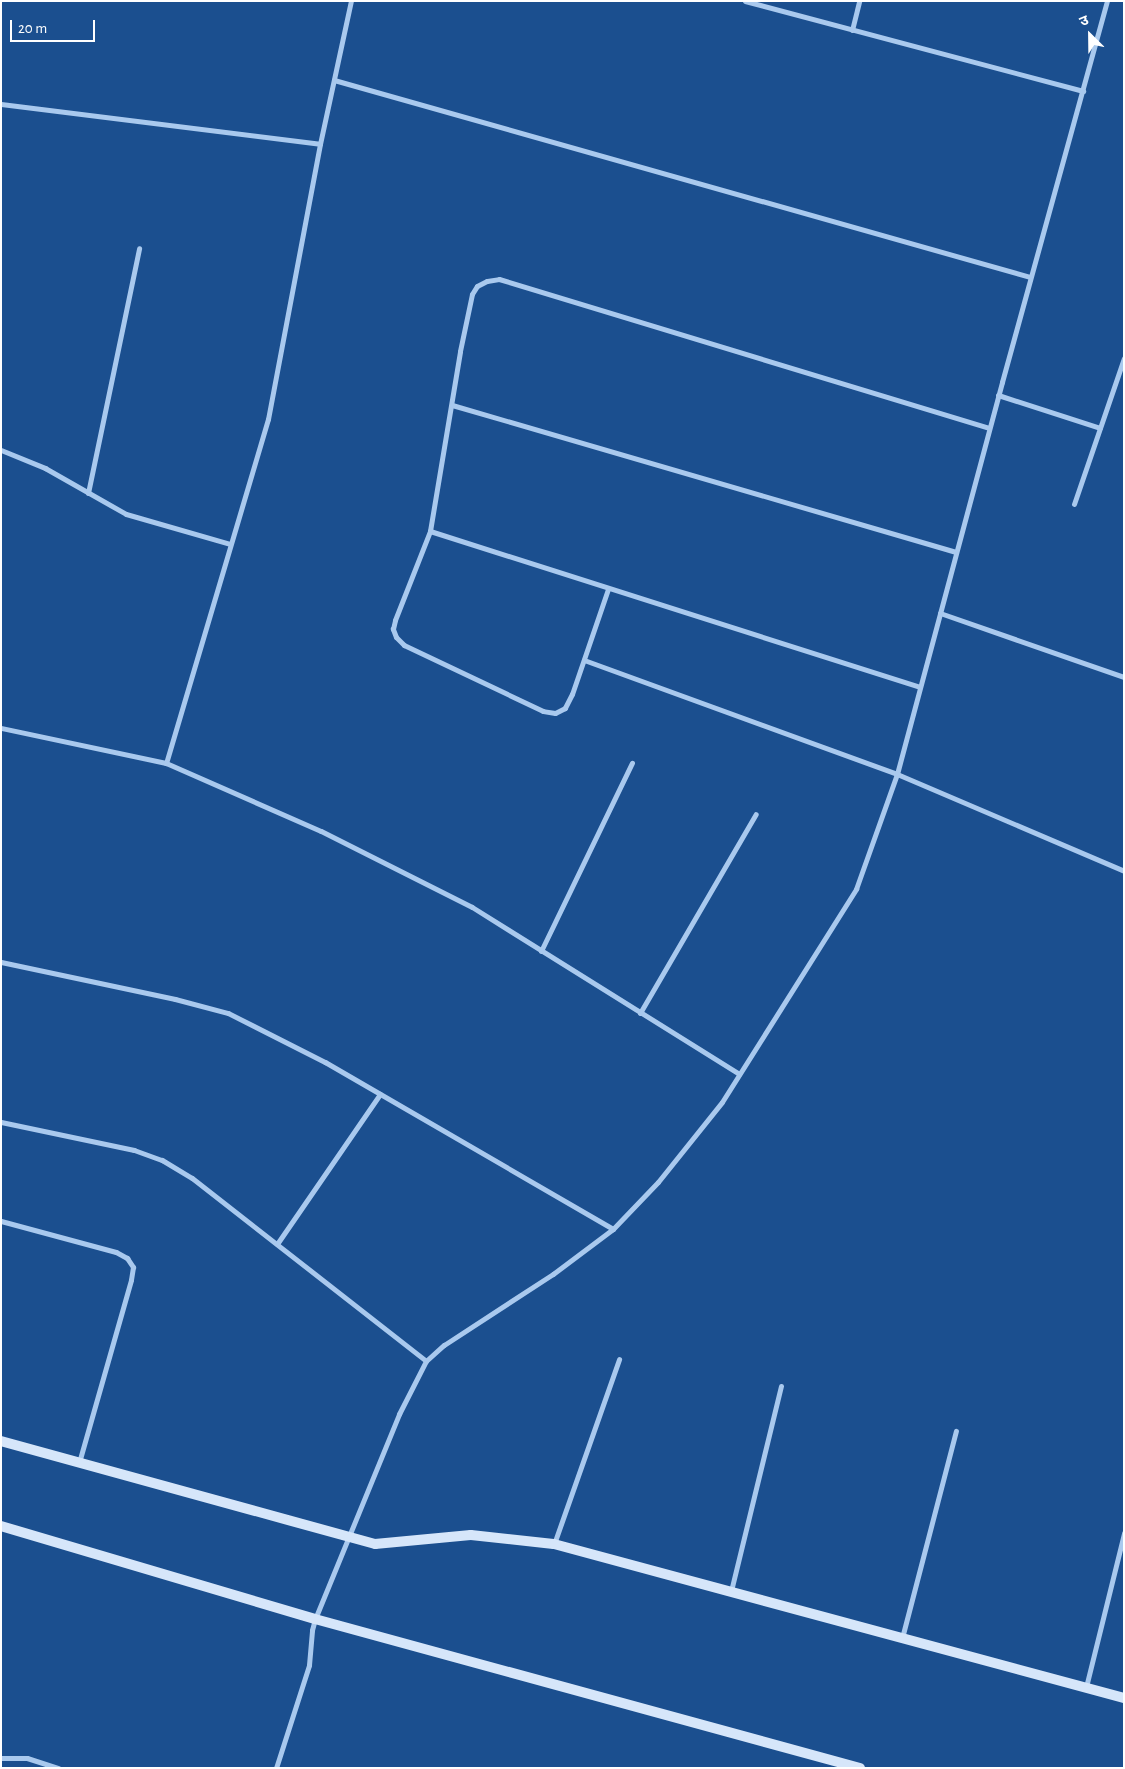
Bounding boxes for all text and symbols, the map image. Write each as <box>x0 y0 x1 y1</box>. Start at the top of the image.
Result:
scale bar <box>12 10 98 42</box>
north arrow <box>1065 10 1115 60</box>
text: उ <box>1078 13 1091 29</box>
text: 20 m <box>18 21 47 36</box>

